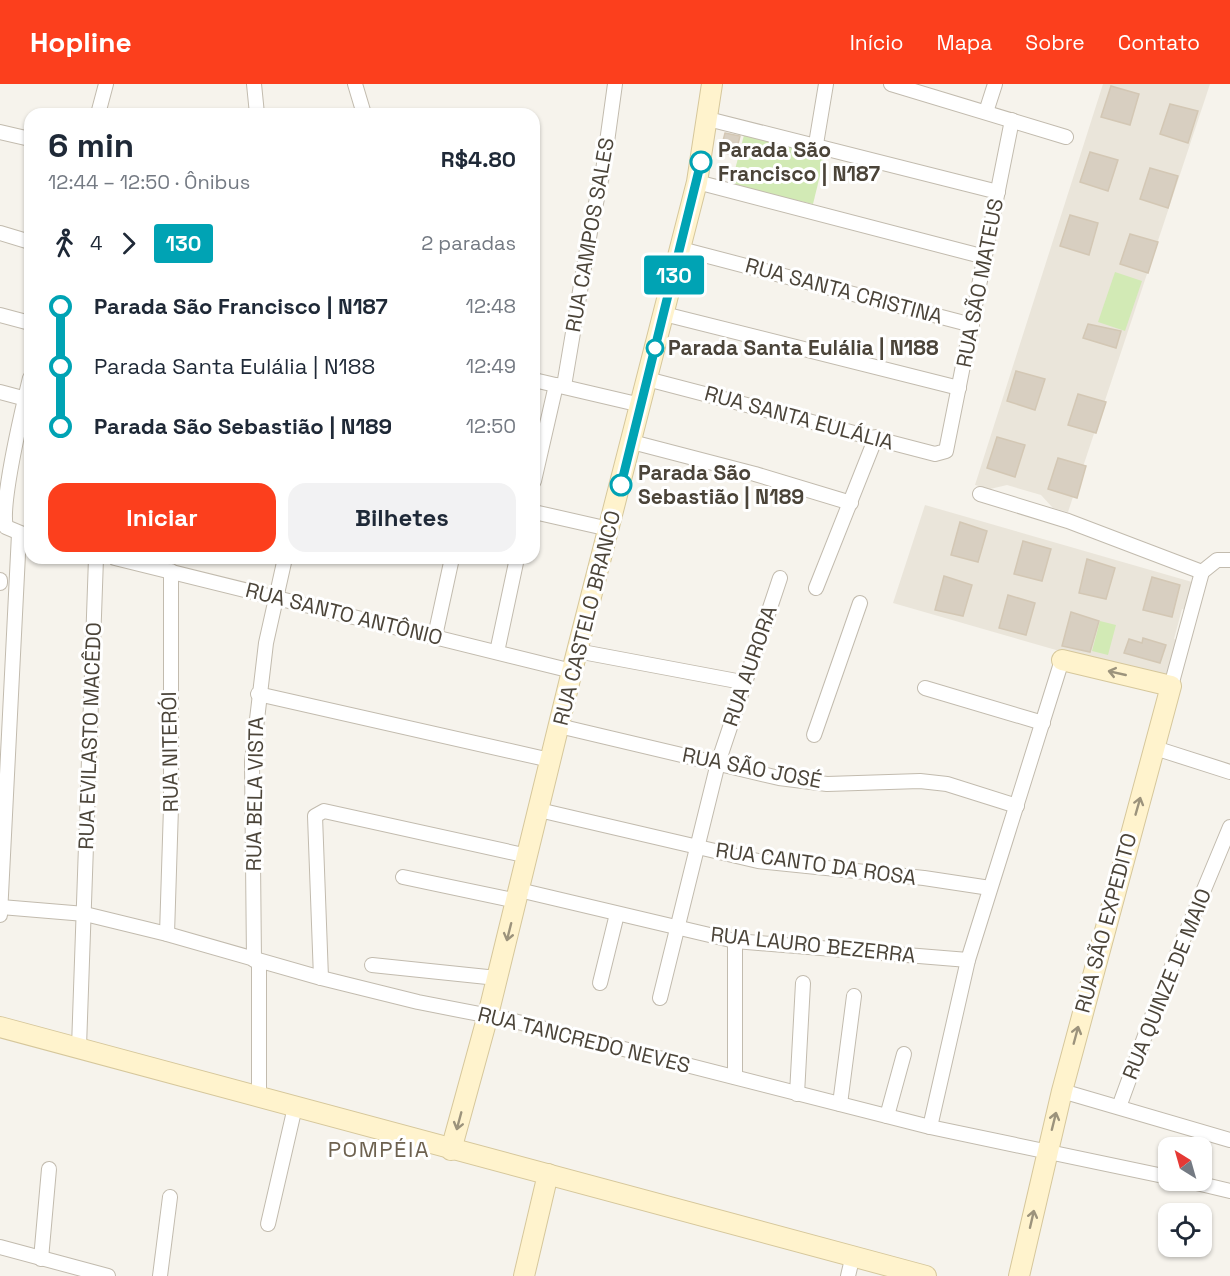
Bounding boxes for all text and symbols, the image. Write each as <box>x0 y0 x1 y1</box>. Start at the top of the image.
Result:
text: Hopline <box>30 24 132 60</box>
text: Início <box>850 29 903 56</box>
text: Mapa <box>936 29 992 56</box>
text: Sobre <box>1025 29 1085 56</box>
text: Contato <box>1118 29 1200 56</box>
text: 6 min <box>48 125 134 167</box>
street label: RUA CAMPOS SALES <box>559 135 620 334</box>
place label: Parada São Francisco | N187 <box>718 136 880 187</box>
text: R$4.80 <box>441 145 516 173</box>
marker: Parada São Francisco | N187 <box>690 151 712 173</box>
text: 12:44 – 12:50 · Ônibus <box>48 169 250 195</box>
street label: RUA SÃO MATEUS <box>950 196 1009 370</box>
icon: walk <box>48 227 81 260</box>
icon: forward <box>112 227 145 260</box>
text: 4 <box>90 230 103 256</box>
text: 130 <box>166 230 201 257</box>
text: 2 paradas <box>421 230 516 256</box>
street label: RUA SANTA CRISTINA <box>743 251 946 330</box>
line badge: 130 <box>640 256 708 294</box>
text: 130 <box>656 262 692 289</box>
text: Parada São Francisco | N187 <box>94 292 388 320</box>
text: 12:48 <box>466 293 516 319</box>
place label: Parada Santa Eulália | N188 <box>668 334 939 361</box>
marker: Parada Santa Eulália | N188 <box>646 339 664 357</box>
text: Parada Santa Eulália | N188 <box>94 352 375 380</box>
text: 12:49 <box>466 353 516 379</box>
street label: RUA SANTA EULÁLIA <box>702 379 897 456</box>
text: Parada São Sebastião | N189 <box>94 412 392 440</box>
text: 12:50 <box>466 413 516 439</box>
place label: Parada São Sebastião | N189 <box>638 459 804 510</box>
marker: Parada São Sebastião | N189 <box>610 474 632 496</box>
button: Iniciar <box>48 483 276 552</box>
button: Bilhetes <box>288 483 516 552</box>
street label: RUA CASTELO BRANCO <box>547 508 626 728</box>
street label: RUA SANTO ANTÔNIO <box>243 576 445 651</box>
street label: RUA AURORA <box>716 602 783 730</box>
street label: RUA EVILASTO MACÊDO <box>72 622 107 850</box>
one-way arrow <box>1108 667 1127 678</box>
street label: RUA NITERÓI <box>155 691 184 813</box>
street label: RUA BELA VISTA <box>240 716 269 872</box>
street label: RUA SÃO JOSÉ <box>680 741 824 794</box>
one-way arrow <box>1133 797 1144 816</box>
street label: RUA SÃO EXPEDITO <box>1069 830 1143 1016</box>
street label: RUA CANTO DA ROSA <box>714 836 918 891</box>
street label: RUA QUINZE DE MAIO <box>1116 884 1217 1083</box>
street label: RUA LAURO BEZERRA <box>709 920 917 969</box>
one-way arrow <box>502 922 514 941</box>
street label: RUA TANCREDO NEVES <box>475 1000 693 1079</box>
one-way arrow <box>1071 1026 1083 1045</box>
one-way arrow <box>453 1111 465 1130</box>
one-way arrow <box>1049 1112 1061 1131</box>
district label: POMPÉIA <box>328 1135 430 1163</box>
north arrow <box>1158 1137 1212 1191</box>
map controls <box>1158 1137 1212 1257</box>
button: locate <box>1158 1203 1212 1257</box>
one-way arrow <box>1026 1210 1038 1229</box>

